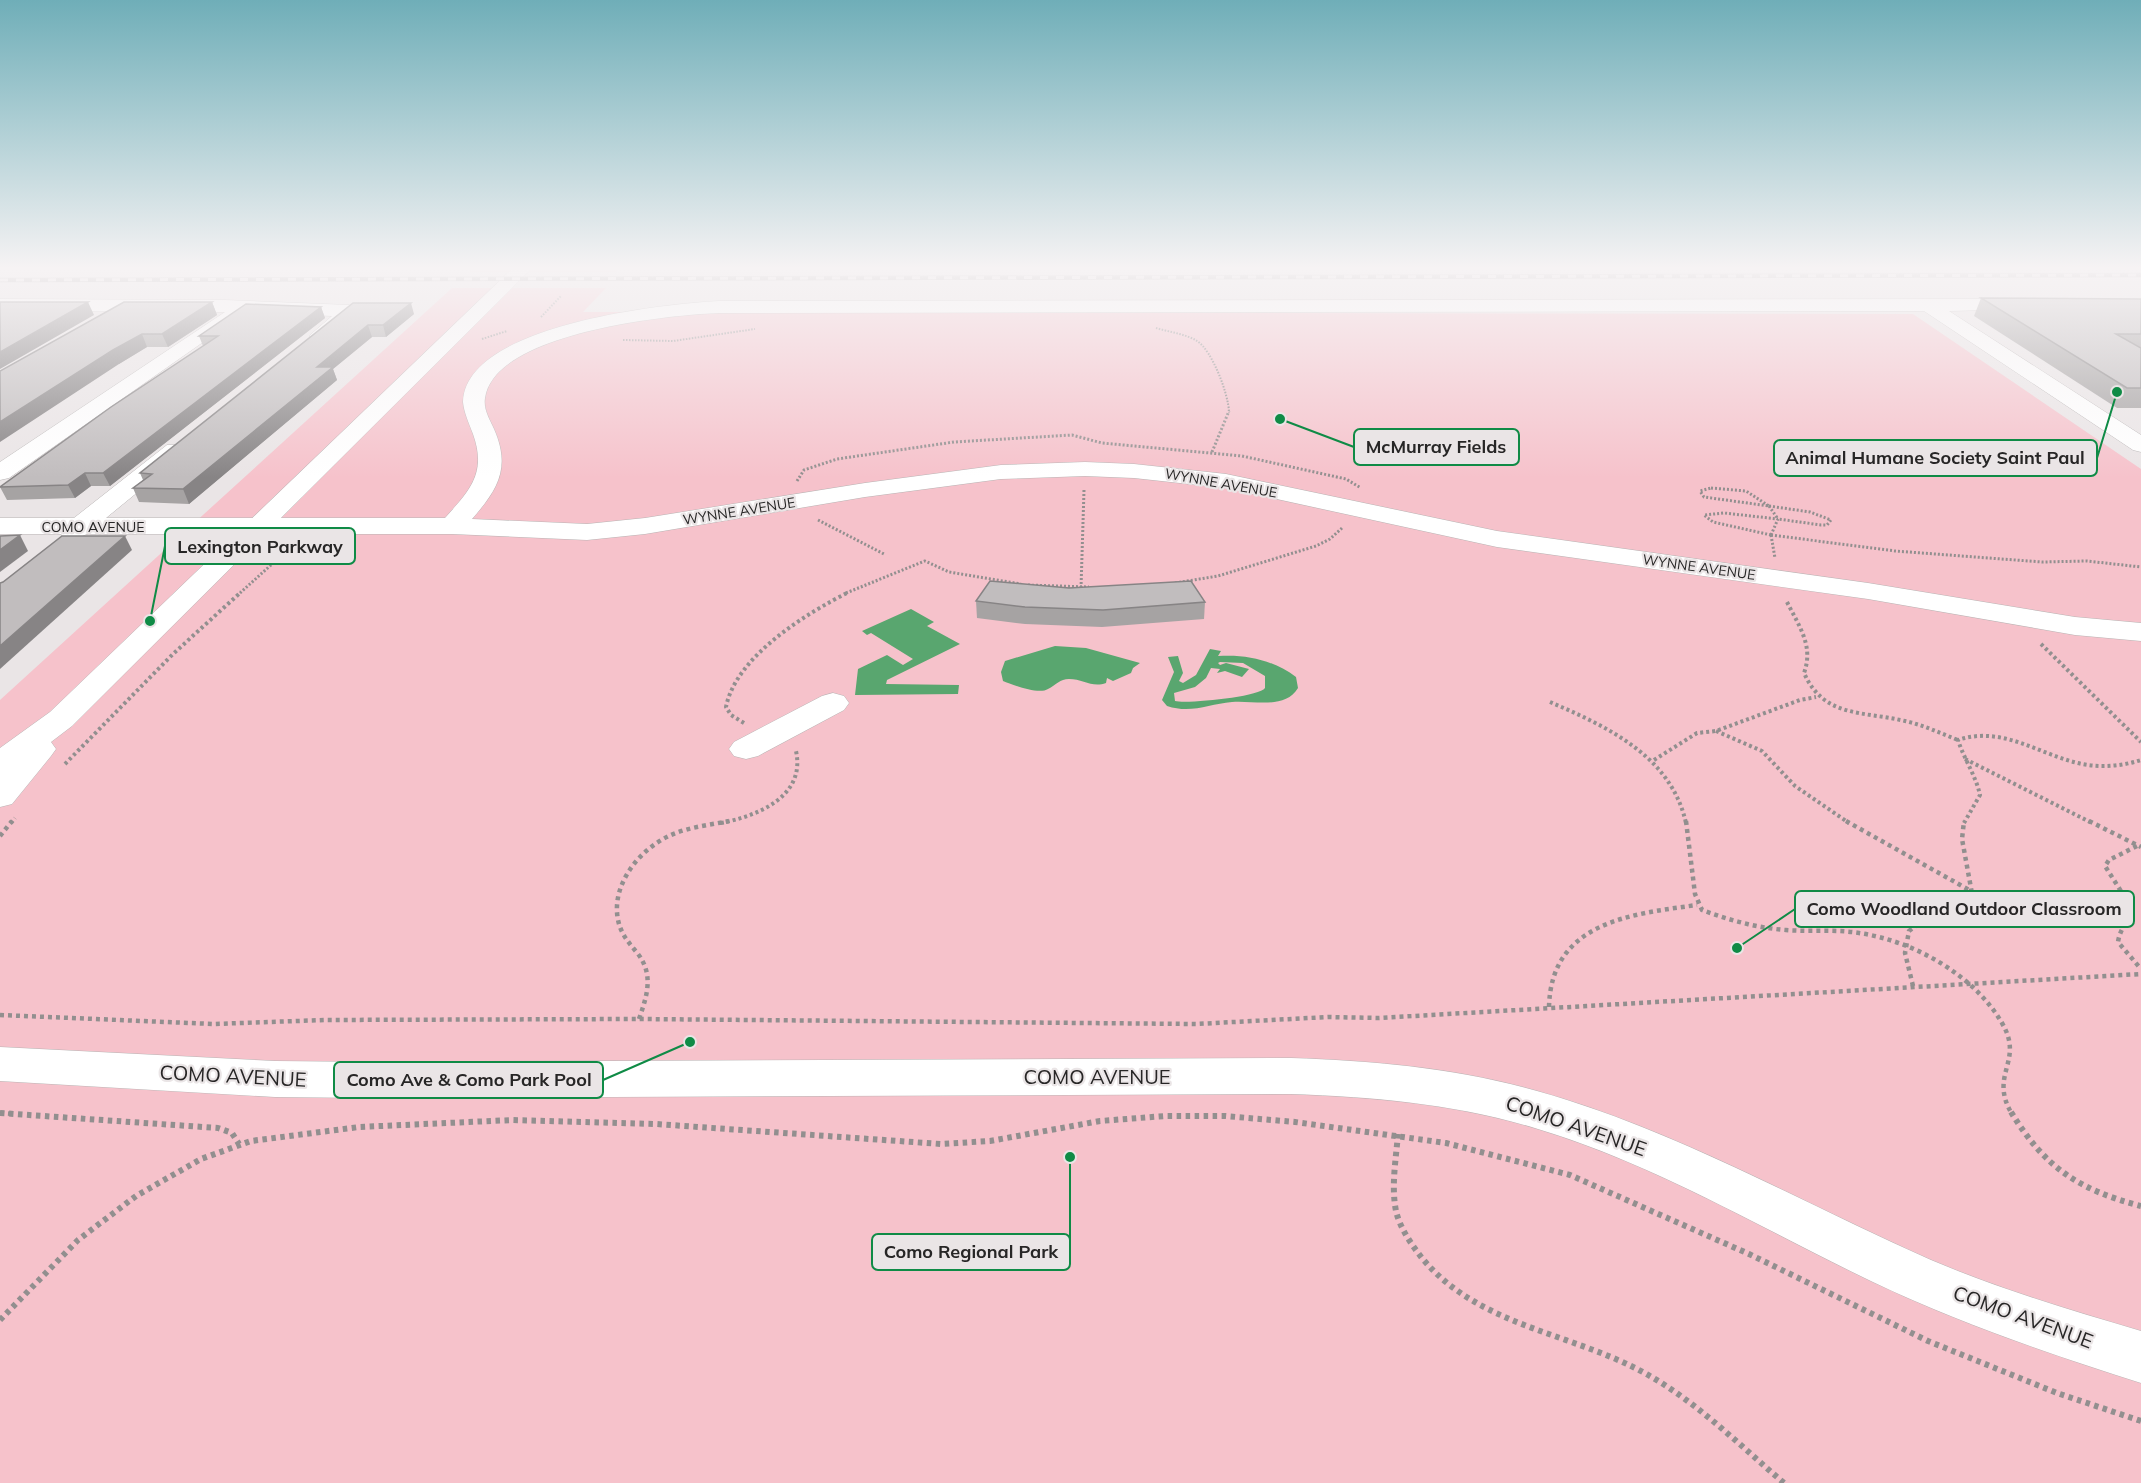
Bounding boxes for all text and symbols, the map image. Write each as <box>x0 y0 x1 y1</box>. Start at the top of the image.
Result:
callout: McMurray Fields <box>1354 429 1519 465</box>
text: McMurray Fields <box>1366 435 1506 458</box>
callout: Animal Humane Society Saint Paul <box>1774 440 2097 476</box>
text: Animal Humane Society Saint Paul <box>1785 446 2085 469</box>
street label: WYNNE AVENUE <box>1163 464 1279 502</box>
street label: WYNNE AVENUE <box>681 493 797 529</box>
street label: COMO AVENUE <box>42 518 145 536</box>
callout: Lexington Parkway <box>165 528 355 564</box>
text: Lexington Parkway <box>177 535 343 558</box>
street label: WYNNE AVENUE <box>1641 550 1757 584</box>
callout: Como Woodland Outdoor Classroom <box>1795 891 2134 927</box>
text: Como Woodland Outdoor Classroom <box>1806 897 2122 920</box>
street label: COMO AVENUE <box>159 1059 307 1092</box>
callout: Como Ave & Como Park Pool <box>334 1062 603 1098</box>
street label: COMO AVENUE <box>1023 1064 1171 1089</box>
text: Como Ave & Como Park Pool <box>346 1068 592 1091</box>
street label: COMO AVENUE <box>1503 1090 1650 1161</box>
callout: Como Regional Park <box>872 1234 1070 1270</box>
text: Como Regional Park <box>884 1240 1059 1263</box>
street label: COMO AVENUE <box>1950 1280 2097 1353</box>

